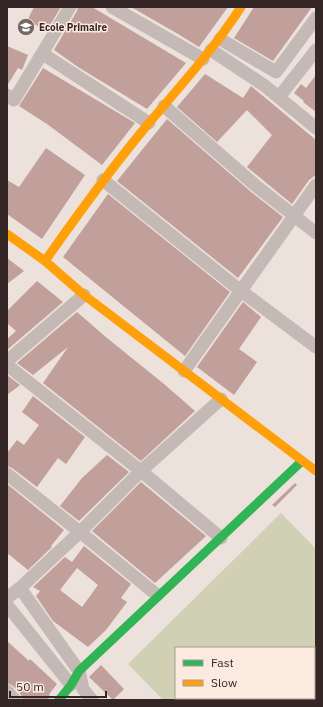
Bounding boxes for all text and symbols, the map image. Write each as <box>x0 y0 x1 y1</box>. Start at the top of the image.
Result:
school or university icon: Ecole Primaire <box>16 17 36 37</box>
place label: Ecole Primaire <box>39 21 108 34</box>
legend <box>175 647 315 699</box>
text: Fast <box>211 655 234 670</box>
scale bar <box>10 673 106 699</box>
text: Slow <box>211 675 237 690</box>
text: 50 m <box>16 679 44 694</box>

